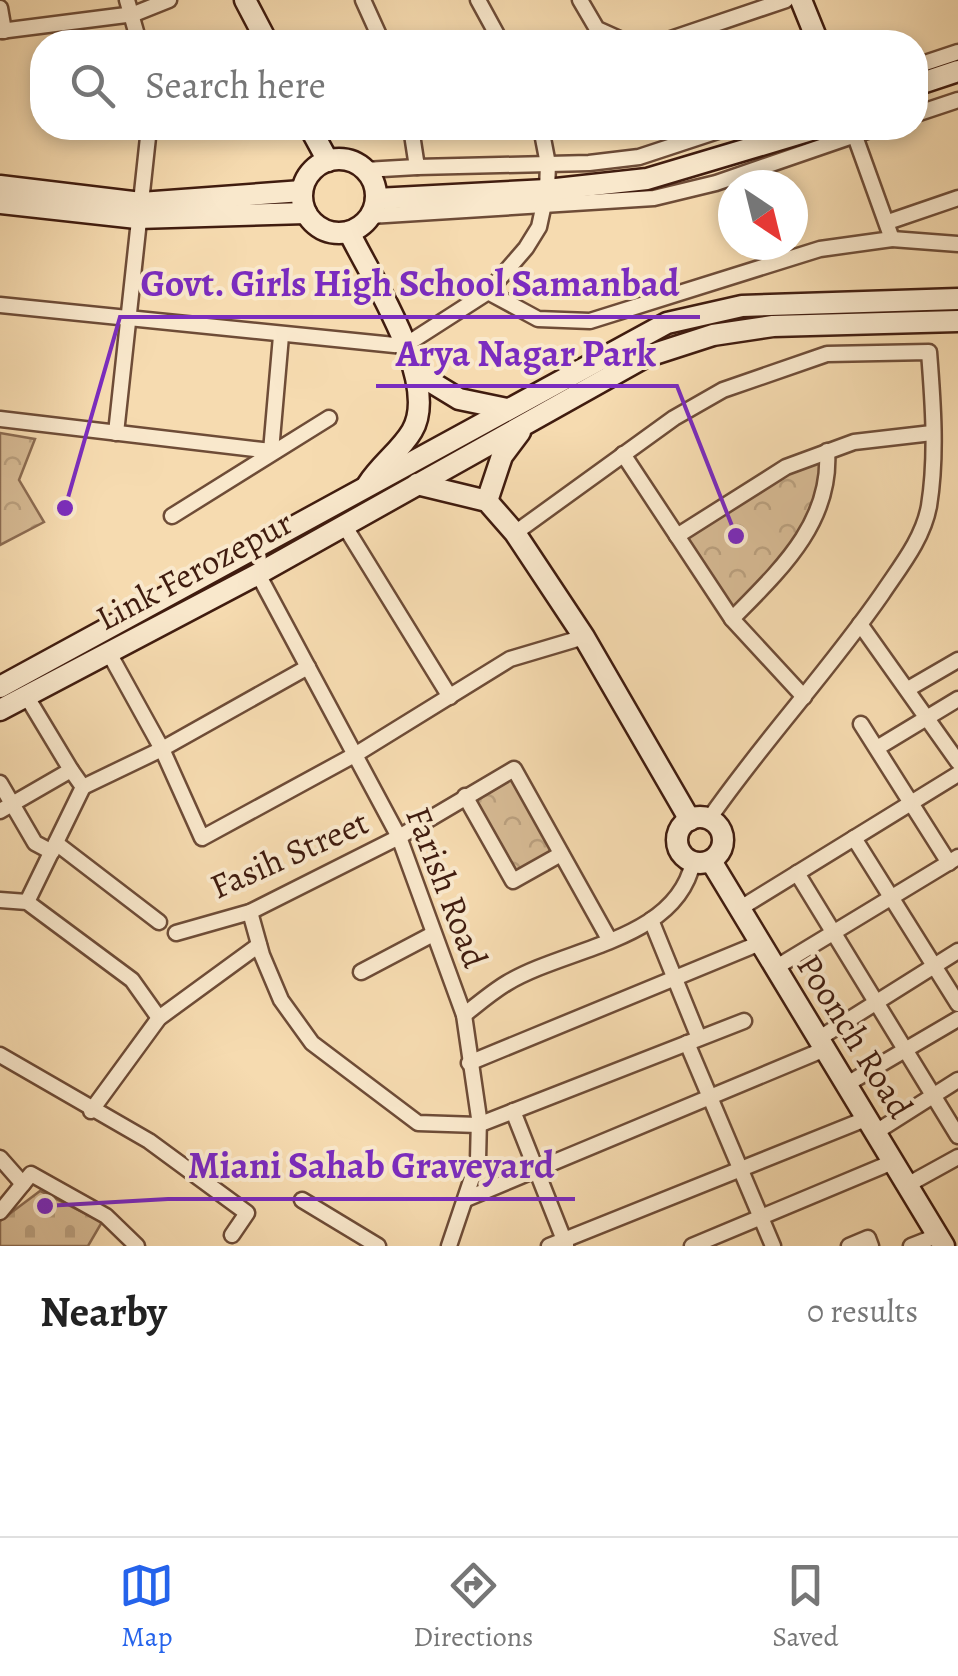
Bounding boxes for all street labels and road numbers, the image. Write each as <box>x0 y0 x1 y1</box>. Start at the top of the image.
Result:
street label: Link Ferozepur <box>87 498 301 642</box>
street label: Fasih Street <box>202 798 376 910</box>
street label: Farish Road <box>394 800 500 974</box>
street label: Poonch Road <box>786 945 924 1127</box>

